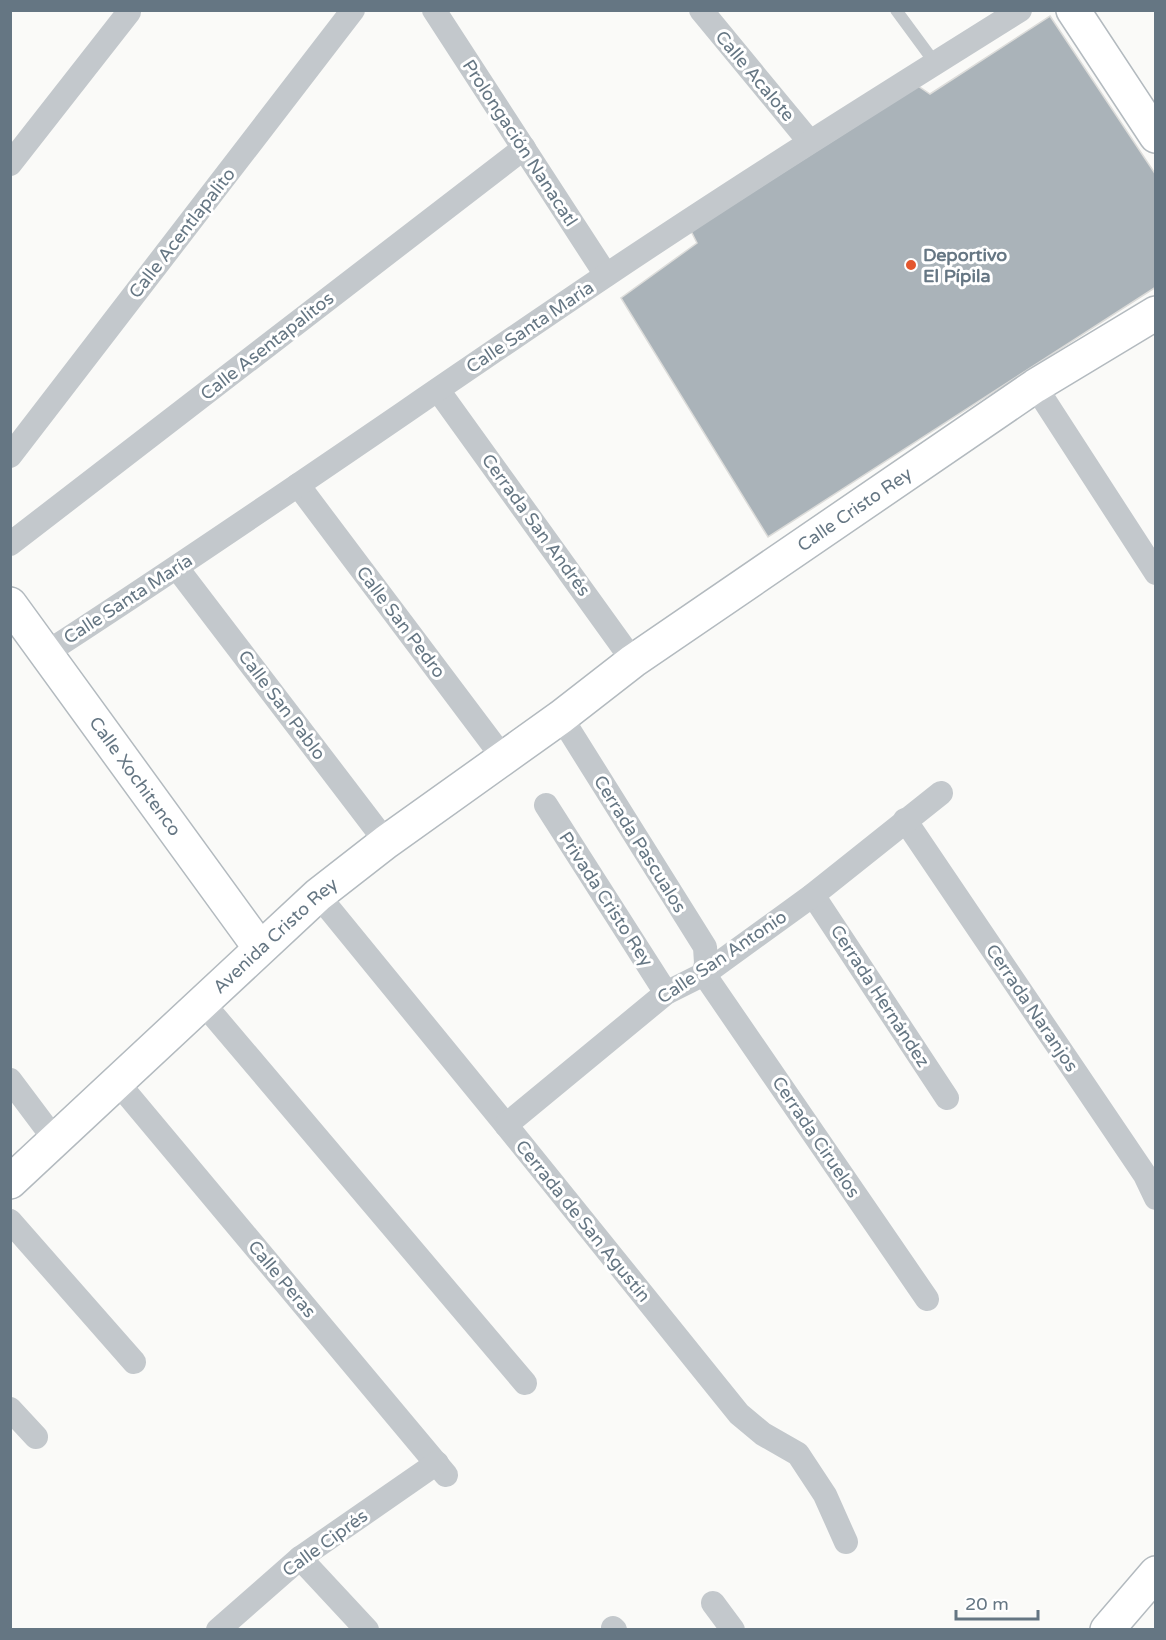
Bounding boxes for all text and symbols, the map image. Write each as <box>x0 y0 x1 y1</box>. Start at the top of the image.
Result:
street label: Calle Acalote <box>711 26 799 126</box>
street label: Prolongación Nanacatl <box>458 55 582 231</box>
street label: Calle Acentlapalito <box>124 163 240 303</box>
place label: Deportivo El Pípila <box>923 244 1007 287</box>
marker: Deportivo El Pípila <box>904 258 918 272</box>
street label: Calle Santa María <box>462 276 598 378</box>
street label: Calle Asentapalitos <box>196 287 338 405</box>
street label: Cerrada San Andrés <box>477 450 595 600</box>
street label: Calle Cristo Rey <box>793 462 916 556</box>
street label: Calle Santa María <box>59 549 197 649</box>
street label: Calle San Pedro <box>352 562 450 682</box>
street label: Calle San Pablo <box>234 646 330 764</box>
street label: Calle Xochitenco <box>84 712 186 840</box>
street label: Cerrada Pascualos <box>589 771 691 917</box>
street label: Privada Cristo Rey <box>554 827 658 971</box>
street label: Avenida Cristo Rey <box>208 873 342 998</box>
street label: Calle San Antonio <box>653 906 791 1008</box>
street label: Cerrada Hernández <box>826 921 934 1071</box>
street label: Cerrada Naranjos <box>981 940 1083 1076</box>
street label: Cerrada Ciruelos <box>767 1072 865 1202</box>
street label: Cerrada de San Agustín <box>511 1136 655 1306</box>
street label: Calle Peras <box>243 1236 321 1322</box>
street label: Calle Ciprés <box>278 1505 372 1581</box>
scale bar <box>956 1583 1038 1621</box>
text: 20 m <box>965 1593 1009 1615</box>

